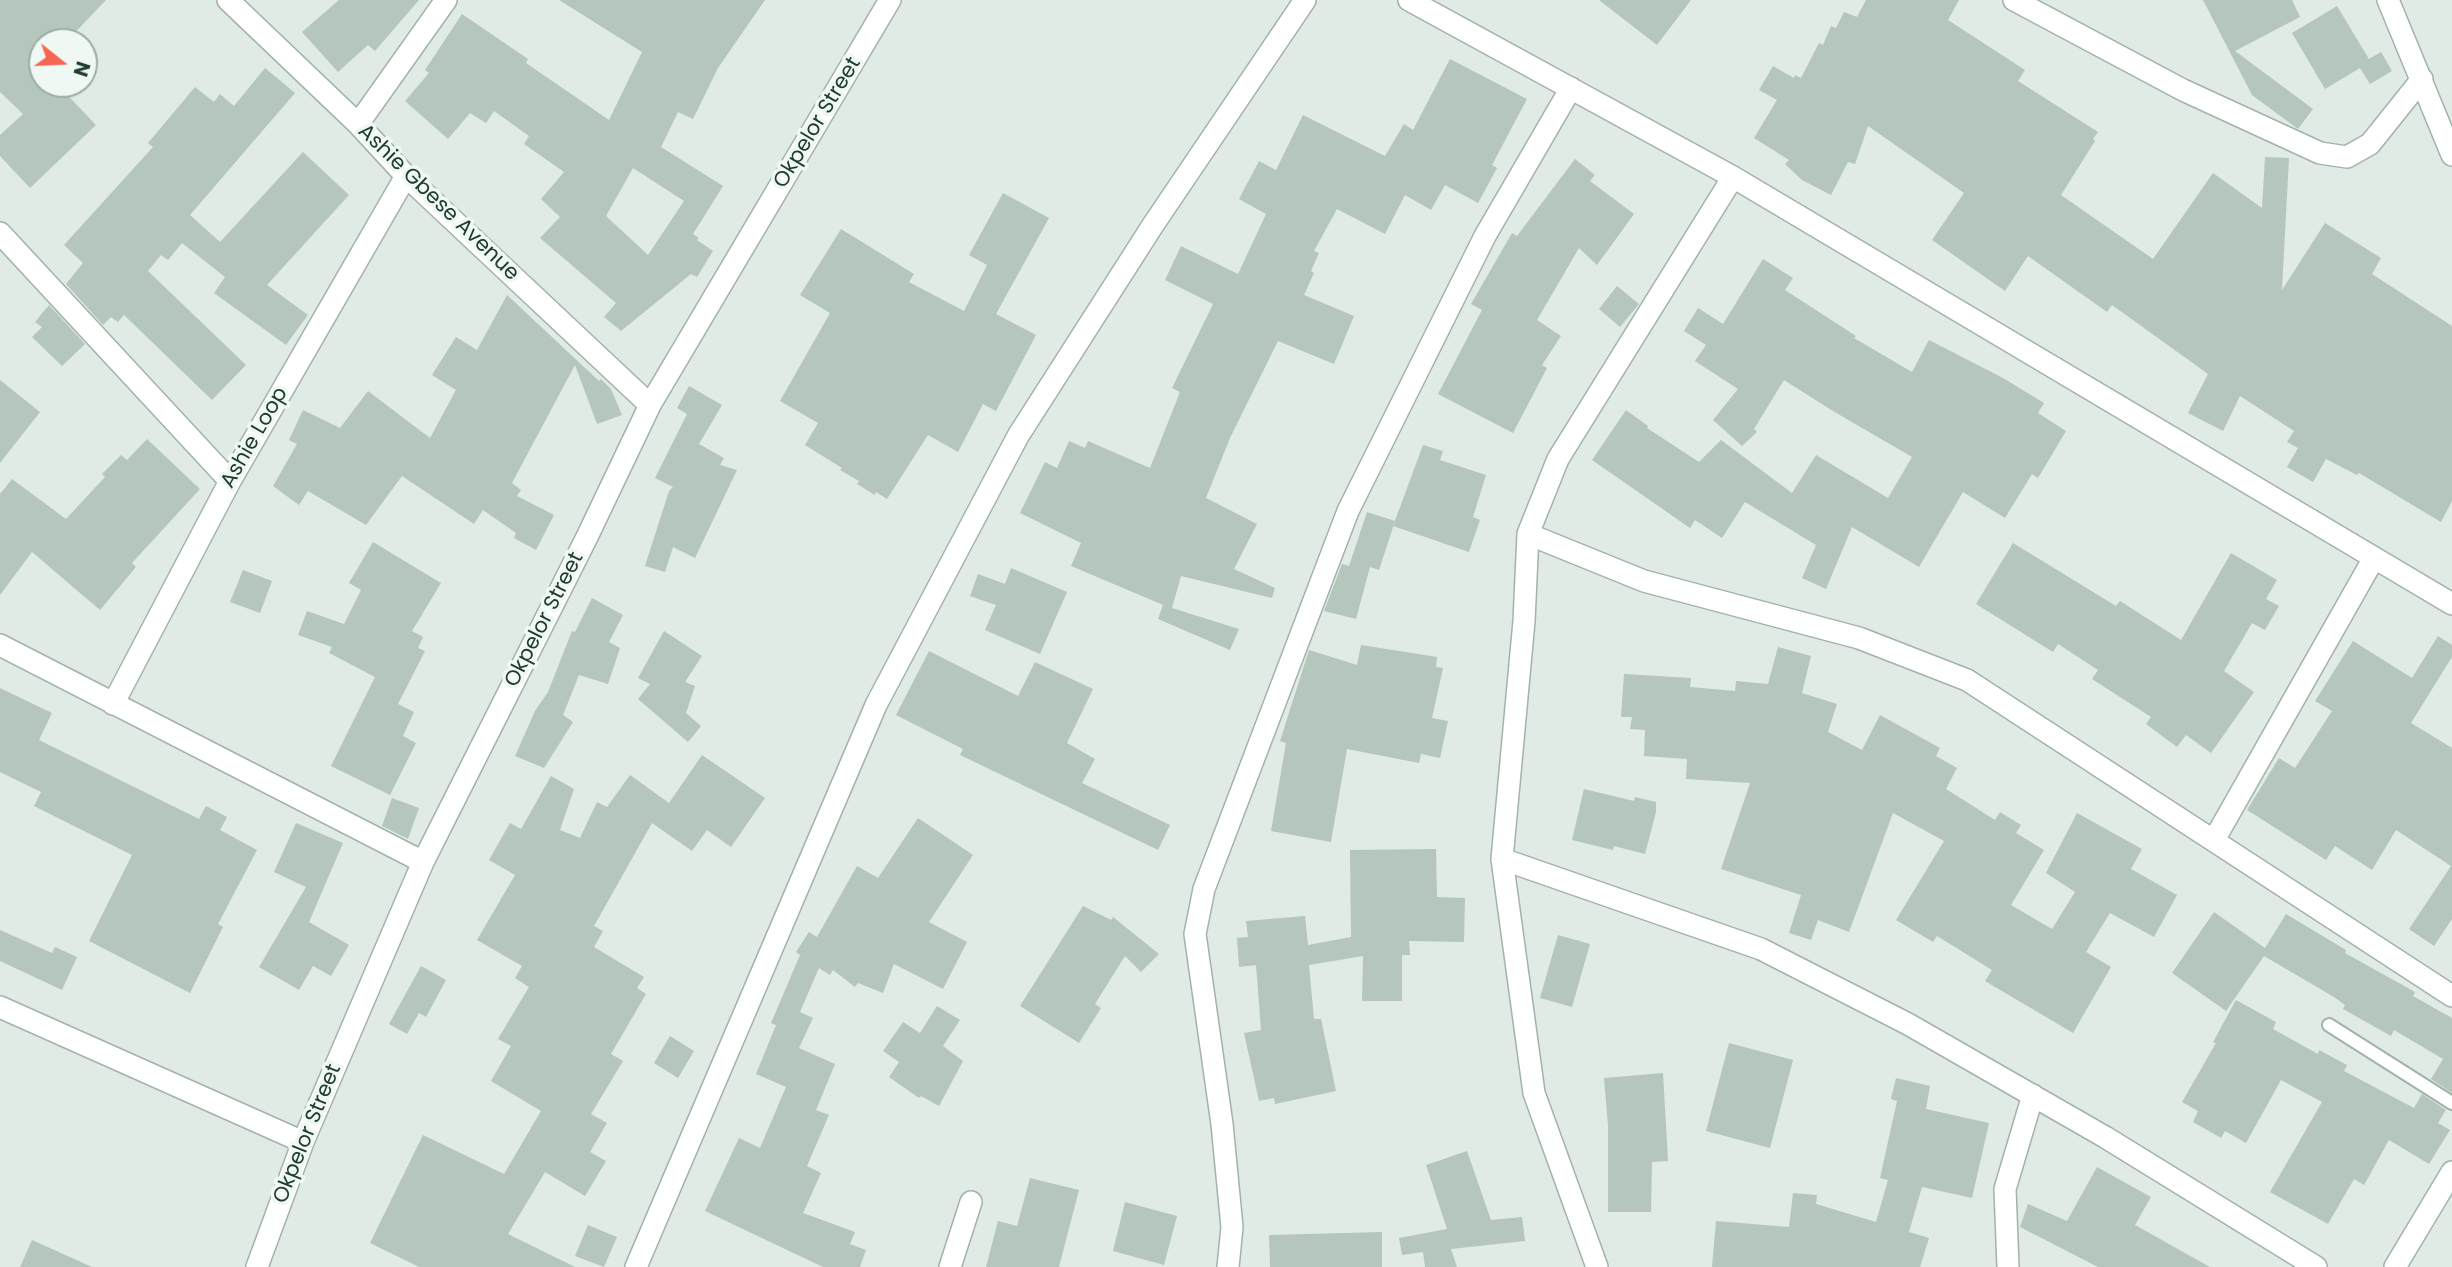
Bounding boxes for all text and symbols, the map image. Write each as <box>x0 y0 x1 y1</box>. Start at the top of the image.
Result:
north arrow <box>28 28 98 98</box>
street label: Okpelor Street <box>769 53 867 193</box>
text: N <box>66 58 97 80</box>
street label: Ashie Gbese Avenue <box>352 119 524 287</box>
street label: Ashie Loop <box>216 383 294 493</box>
street label: Okpelor Street <box>500 548 590 692</box>
street label: Okpelor Street <box>269 1061 347 1207</box>

